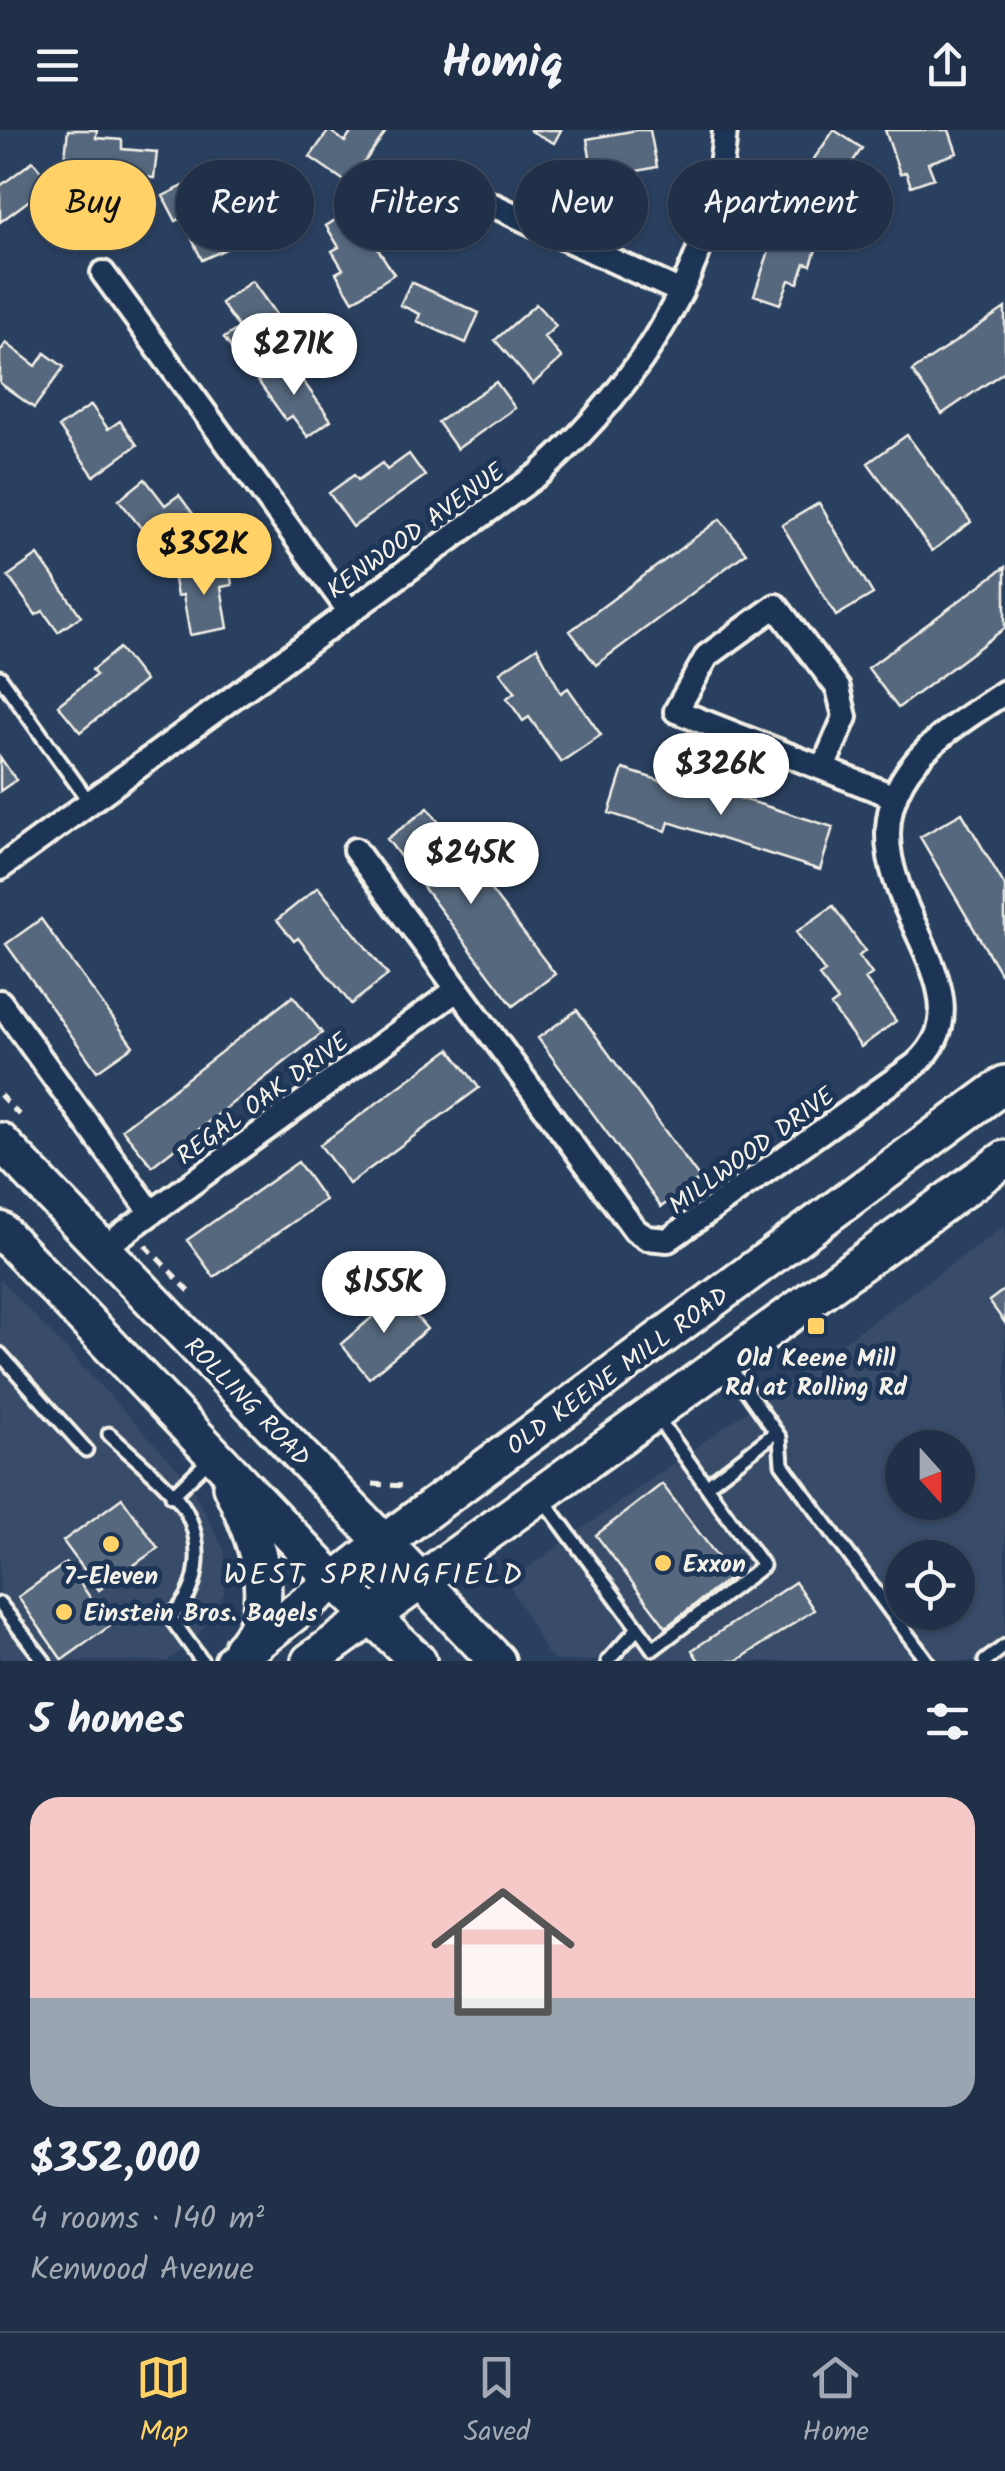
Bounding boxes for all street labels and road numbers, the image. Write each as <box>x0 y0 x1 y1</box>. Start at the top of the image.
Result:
street label: KENWOOD AVENUE <box>319 452 515 610</box>
street label: REGAL OAK DRIVE <box>168 1022 359 1176</box>
street label: MILLWOOD DRIVE <box>661 1077 845 1226</box>
street label: OLD KEENE MILL ROAD <box>499 1277 738 1466</box>
street label: ROLLING ROAD <box>174 1328 319 1477</box>

